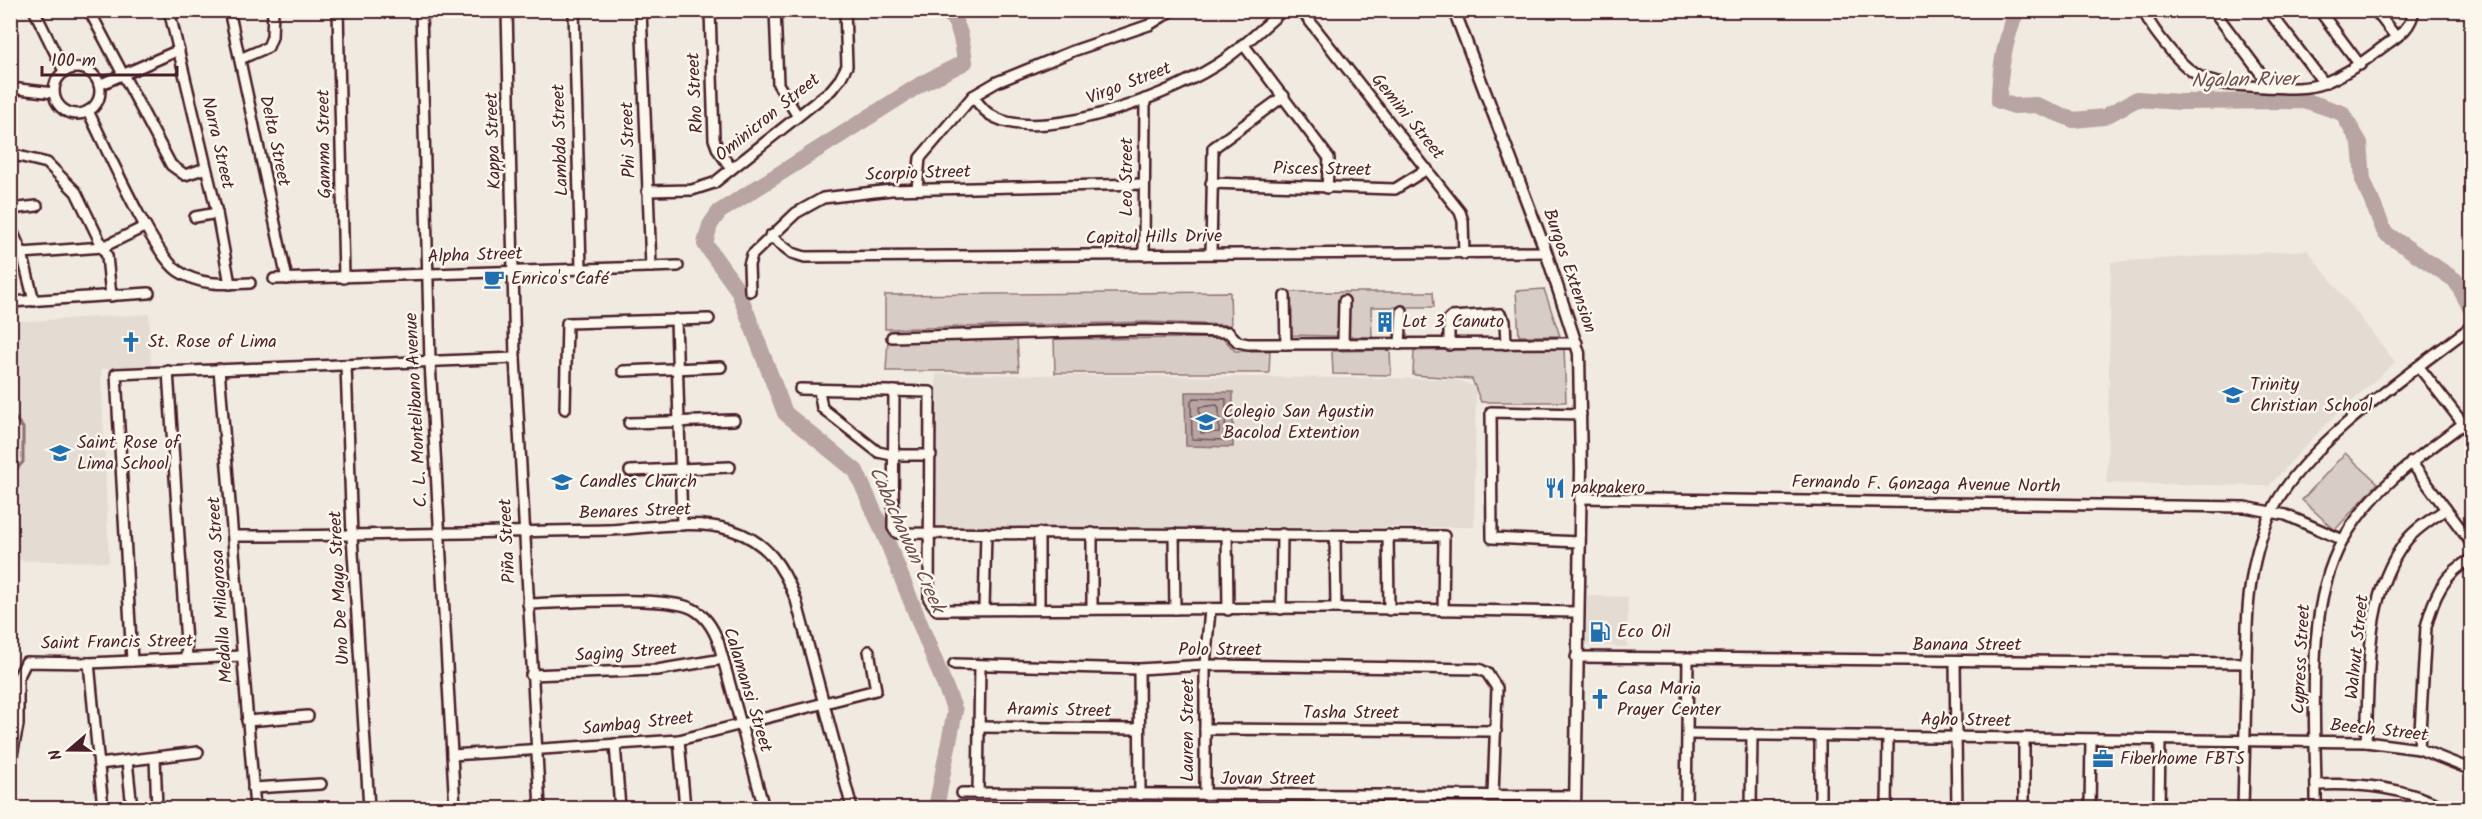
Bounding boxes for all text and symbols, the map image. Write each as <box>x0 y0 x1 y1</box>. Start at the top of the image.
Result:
scale bar <box>42 39 177 77</box>
text: 100 m <box>51 47 96 76</box>
street label: Rho Street <box>679 51 713 134</box>
street label: Virgo Street <box>1082 54 1177 114</box>
water label: Ngalan River <box>2191 64 2302 98</box>
street label: Ominicron Street <box>709 66 828 170</box>
street label: Gemini Street <box>1363 67 1452 168</box>
street label: Lambda Street <box>545 82 577 197</box>
street label: Gamma Street <box>310 88 340 199</box>
street label: Kappa Street <box>478 91 510 190</box>
street label: Delta Street <box>250 93 298 190</box>
street label: Narra Street <box>192 94 242 193</box>
street label: Phi Street <box>613 100 645 179</box>
street label: Leo Street <box>1113 136 1142 216</box>
street label: Pisces Street <box>1273 155 1372 185</box>
street label: Scorpio Street <box>865 158 972 190</box>
street label: Burgos Extension <box>1534 205 1604 337</box>
street label: Capitol Hills Drive <box>1086 222 1222 254</box>
street label: Alpha Street <box>427 240 524 272</box>
place label: Enrico's Café <box>511 265 610 294</box>
cafe icon: Enrico's Café <box>482 267 506 291</box>
place label: Lot 3 Canuto <box>1402 308 1504 337</box>
building icon: Lot 3 Canuto <box>1373 310 1397 334</box>
street label: C. L. Montelibano Avenue <box>397 312 437 508</box>
place label: St. Rose of Lima <box>148 328 277 357</box>
church icon: St. Rose of Lima <box>119 330 143 354</box>
place label: Trinity Christian School <box>2250 371 2373 421</box>
school or university icon: Trinity Christian School <box>2221 383 2245 407</box>
place label: Colegio San Agustin Bacolod Extention <box>1223 398 1374 448</box>
school or university icon: Colegio San Agustin Bacolod Extention <box>1194 410 1218 434</box>
place label: Saint Rose of Lima School <box>77 429 182 479</box>
school or university icon: Saint Rose of Lima School <box>48 441 72 465</box>
water label: Cabachawan Creek <box>859 461 954 621</box>
place label: Candles Church <box>579 468 697 497</box>
street label: Fernando F. Gonzaga Avenue North <box>1791 468 2061 502</box>
school or university icon: Candles Church <box>550 470 574 494</box>
place label: pakpakero <box>1571 474 1645 503</box>
restaurant icon: pakpakero <box>1543 476 1567 500</box>
street label: Medalla Milagrosa Street <box>200 495 242 684</box>
street label: Benares Street <box>578 496 693 528</box>
street label: Piña Street <box>491 497 525 584</box>
street label: Uno De Mayo Street <box>321 509 359 666</box>
street label: Walnut Street <box>2338 592 2378 701</box>
street label: Cypress Street <box>2285 602 2319 715</box>
place label: Eco Oil <box>1617 618 1671 647</box>
fuel station icon: Eco Oil <box>1588 620 1612 644</box>
street label: Calamansi Street <box>714 624 780 757</box>
street label: Saint Francis Street <box>41 627 194 659</box>
street label: Banana Street <box>1913 631 2022 660</box>
street label: Saging Street <box>574 635 679 671</box>
street label: Polo Street <box>1178 636 1263 665</box>
place label: Casa Maria Prayer Center <box>1617 675 1721 725</box>
street label: Lauren Street <box>1174 677 1203 782</box>
church icon: Casa Maria Prayer Center <box>1588 687 1612 711</box>
street label: Aramis Street <box>1007 696 1113 726</box>
street label: Tasha Street <box>1303 699 1400 728</box>
street label: Sambag Street <box>581 704 696 744</box>
street label: Agho Street <box>1921 706 2012 736</box>
street label: Beech Street <box>2329 711 2430 751</box>
north arrow <box>39 720 99 780</box>
place label: Fiberhome FBTS <box>2120 745 2245 774</box>
text: N <box>43 746 70 764</box>
office icon: Fiberhome FBTS <box>2091 747 2115 771</box>
street label: Jovan Street <box>1220 765 1317 794</box>

